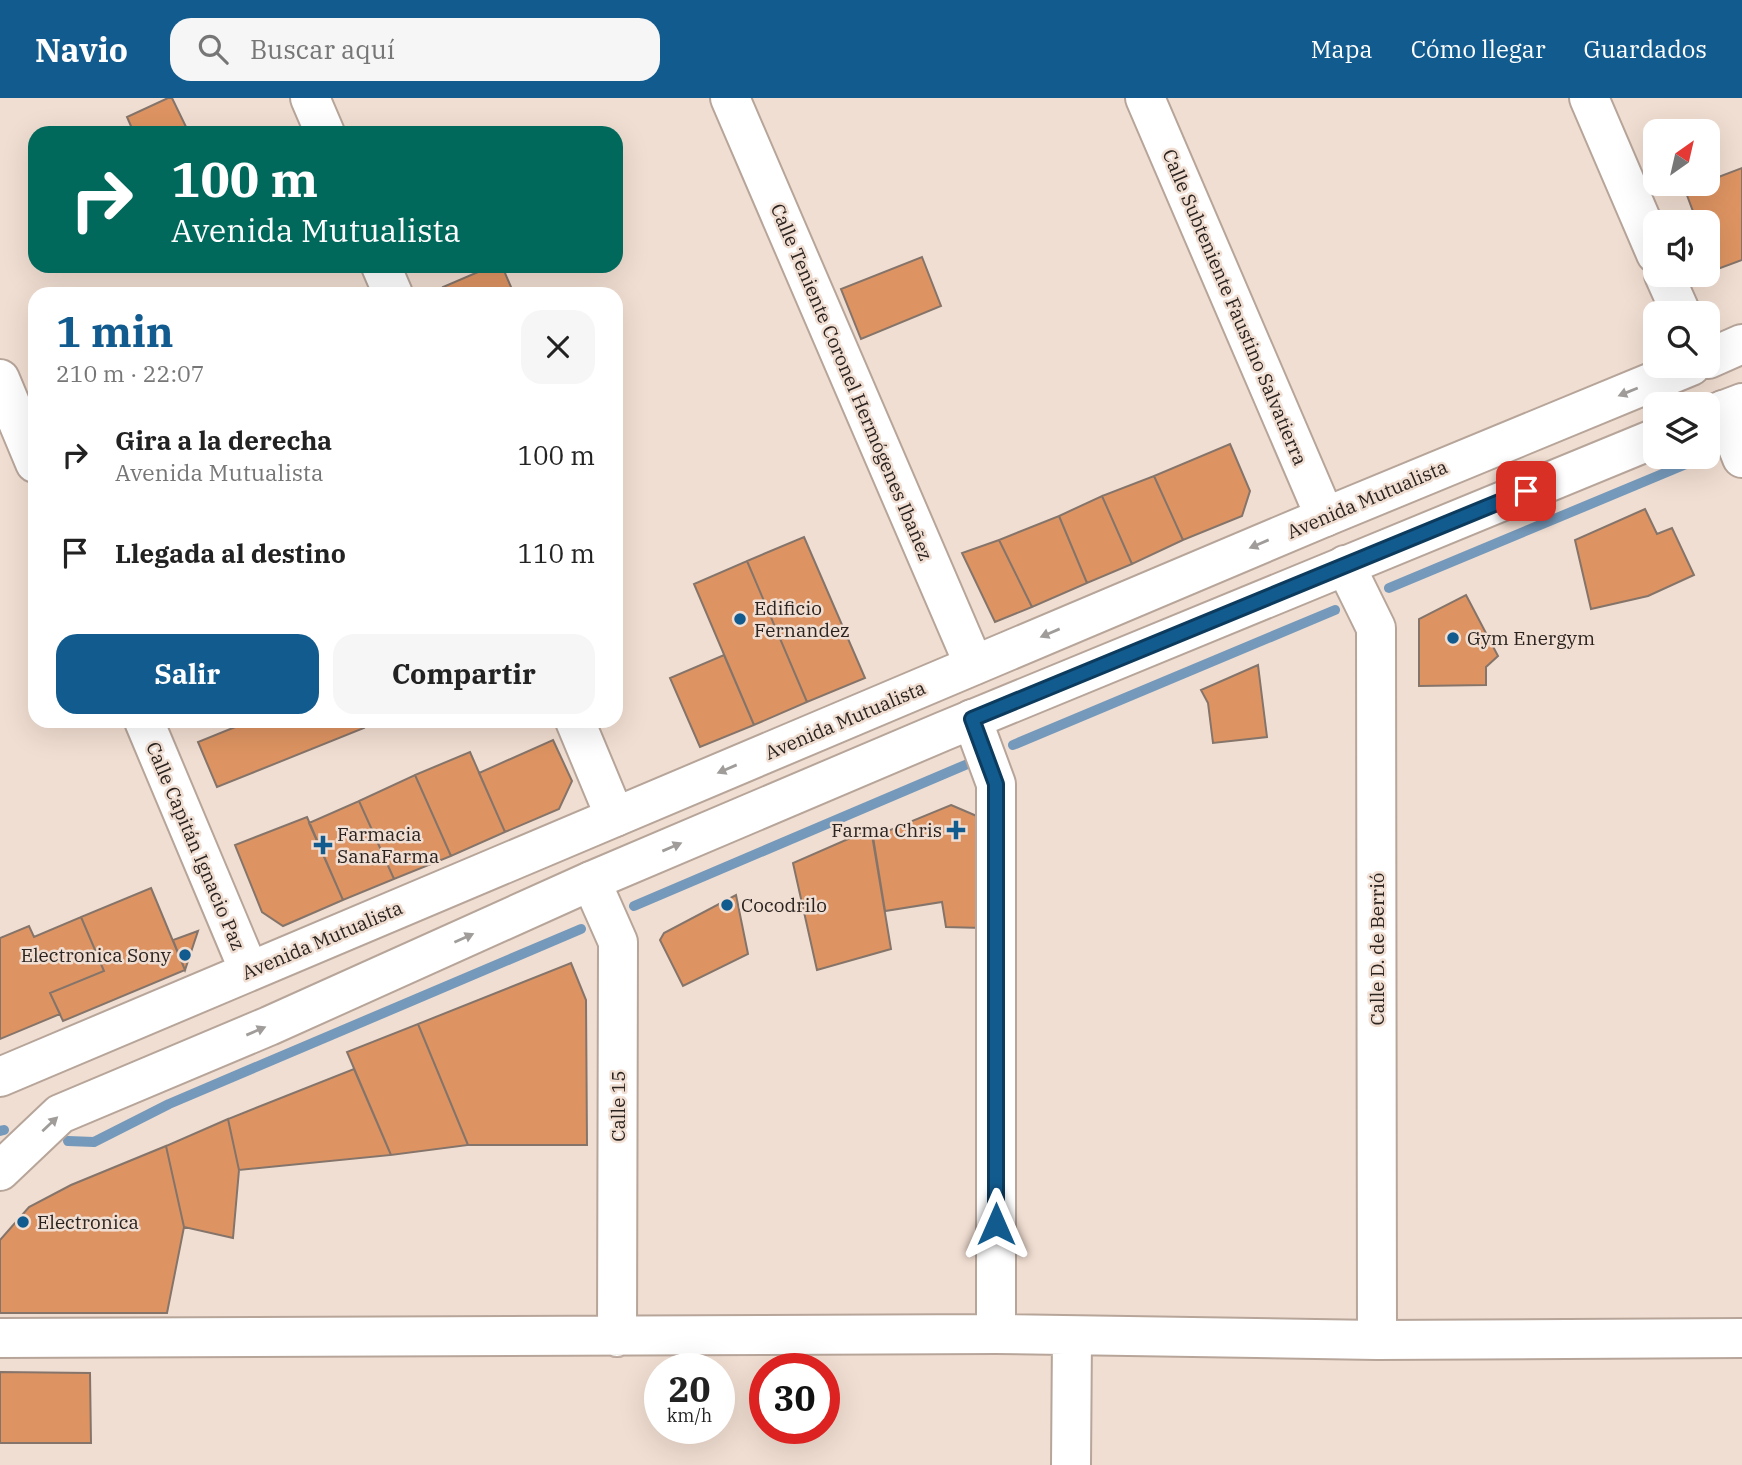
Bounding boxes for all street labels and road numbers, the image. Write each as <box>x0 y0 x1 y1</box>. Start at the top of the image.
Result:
street label: Calle Subteniente Faustino Salvatierra <box>1157 145 1313 469</box>
street label: Calle Teniente Coronel Hermógenes Ibañez <box>766 200 938 564</box>
street label: Avenida Mutualista <box>1283 454 1451 544</box>
street label: Avenida Mutualista <box>761 675 929 765</box>
street label: Calle Capitán Ignacio Paz <box>141 738 251 954</box>
street label: Calle D. de Berrió <box>1365 872 1389 1026</box>
street label: Avenida Mutualista <box>238 895 406 985</box>
street label: Calle 15 <box>606 1070 630 1142</box>

